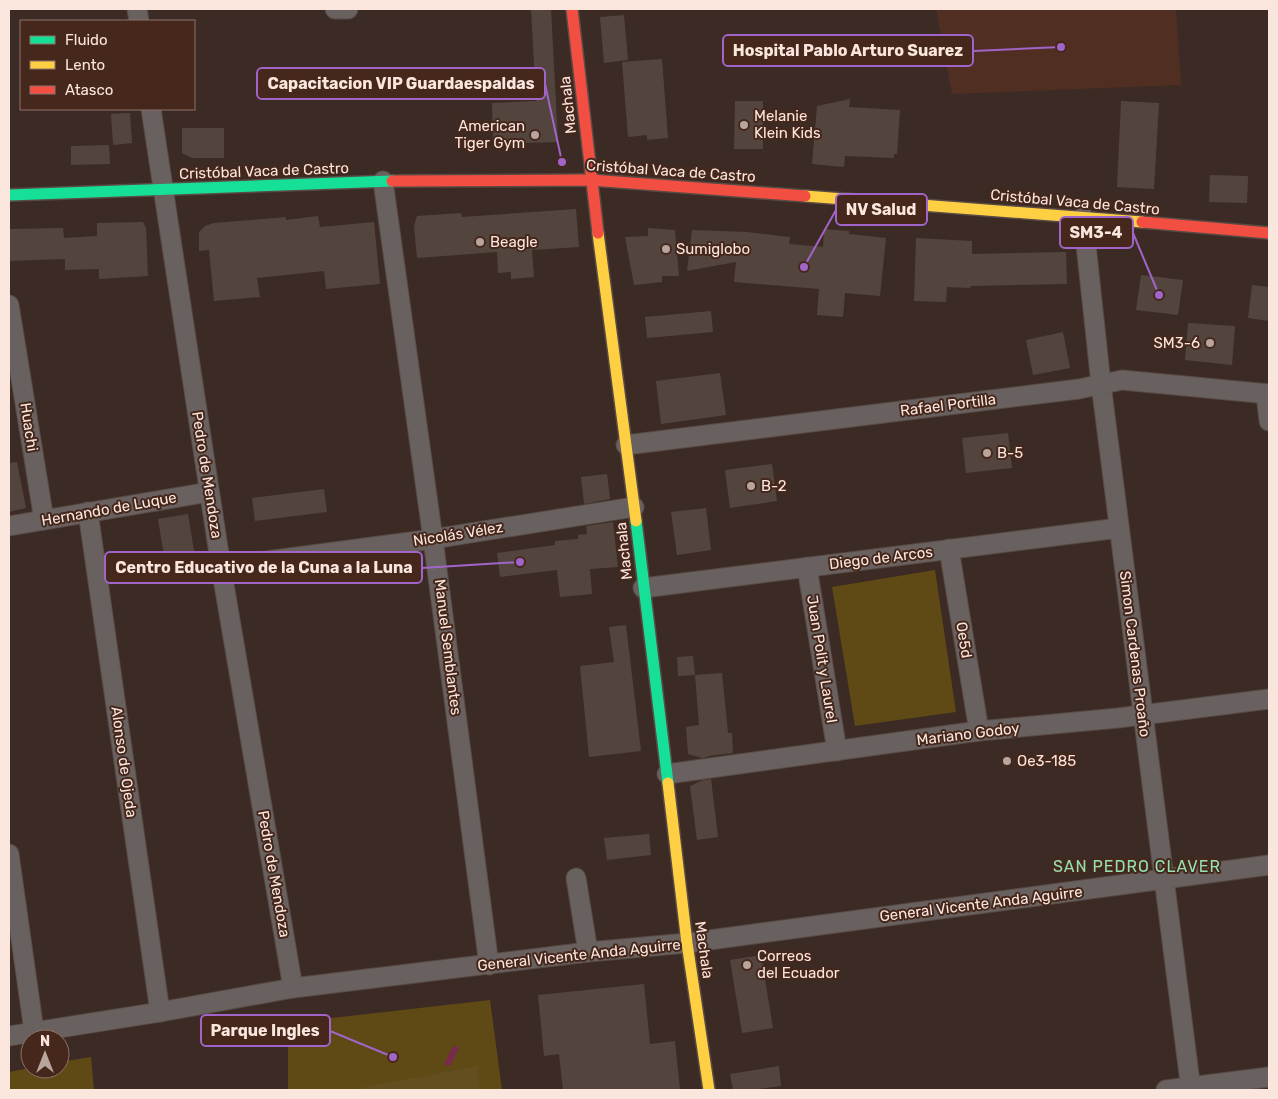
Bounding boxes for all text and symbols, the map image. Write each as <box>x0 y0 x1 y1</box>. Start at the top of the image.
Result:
legend <box>20 20 195 110</box>
text: Fluido <box>65 31 108 49</box>
callout: Hospital Pablo Arturo Suarez <box>723 35 973 66</box>
text: Hospital Pablo Arturo Suarez <box>733 41 963 60</box>
text: Lento <box>65 56 105 74</box>
callout: Capacitacion VIP Guardaespaldas <box>257 68 545 99</box>
text: Capacitacion VIP Guardaespaldas <box>267 74 535 93</box>
street label: Machala <box>556 75 580 135</box>
text: Atasco <box>65 81 113 99</box>
place label: Melanie Klein Kids <box>754 107 821 142</box>
place label: American Tiger Gym <box>455 117 525 152</box>
marker: Melanie Klein Kids <box>738 119 750 131</box>
marker: American Tiger Gym <box>529 129 541 141</box>
street label: Cristóbal Vaca de Castro <box>586 156 756 186</box>
street label: Cristóbal Vaca de Castro <box>179 159 349 183</box>
street label: Cristóbal Vaca de Castro <box>990 186 1160 218</box>
callout: NV Salud <box>836 194 927 225</box>
text: NV Salud <box>846 200 916 219</box>
callout: SM3-4 <box>1060 217 1133 248</box>
text: SM3-4 <box>1070 223 1123 242</box>
place label: Beagle <box>490 233 538 251</box>
marker: Beagle <box>474 236 486 248</box>
place label: Sumiglobo <box>676 240 750 258</box>
marker: Sumiglobo <box>660 243 672 255</box>
place label: SM3-6 <box>1153 334 1200 352</box>
marker: SM3-6 <box>1204 337 1216 349</box>
street label: Rafael Portilla <box>899 390 997 420</box>
street label: Huachi <box>16 401 42 453</box>
street label: Pedro de Mendoza <box>188 410 226 540</box>
place label: B-5 <box>997 444 1023 462</box>
marker: B-5 <box>981 447 993 459</box>
place label: B-2 <box>761 477 787 495</box>
marker: B-2 <box>745 480 757 492</box>
street label: Hernando de Luque <box>40 488 178 530</box>
street label: Nicolás Vélez <box>412 518 505 550</box>
street label: Machala <box>612 521 636 581</box>
street label: Diego de Arcos <box>828 543 934 573</box>
callout: Centro Educativo de la Cuna a la Luna <box>105 552 422 583</box>
text: Centro Educativo de la Cuna a la Luna <box>115 558 413 577</box>
street label: Simon Cardenas Proaño <box>1116 570 1154 738</box>
street label: Manuel Semblantes <box>431 578 465 716</box>
street label: Juan Polit y Laurel <box>803 594 841 724</box>
street label: Oe5d <box>952 621 976 659</box>
street label: Alonso de Ojeda <box>107 705 141 819</box>
street label: Mariano Godoy <box>916 719 1020 749</box>
place label: Oe3-185 <box>1017 752 1076 770</box>
marker: Oe3-185 <box>1001 755 1013 767</box>
street label: Pedro de Mendoza <box>254 809 294 939</box>
district label: SAN PEDRO CLAVER <box>1053 857 1221 876</box>
street label: General Vicente Anda Aguirre <box>878 883 1084 925</box>
street label: Machala <box>691 920 717 980</box>
street label: General Vicente Anda Aguirre <box>476 935 682 975</box>
place label: Correos del Ecuador <box>757 947 840 982</box>
marker: Correos del Ecuador <box>741 959 753 971</box>
callout: Parque Ingles <box>201 1015 330 1046</box>
text: Parque Ingles <box>210 1021 320 1040</box>
north arrow <box>20 1029 70 1079</box>
text: N <box>40 1033 50 1050</box>

